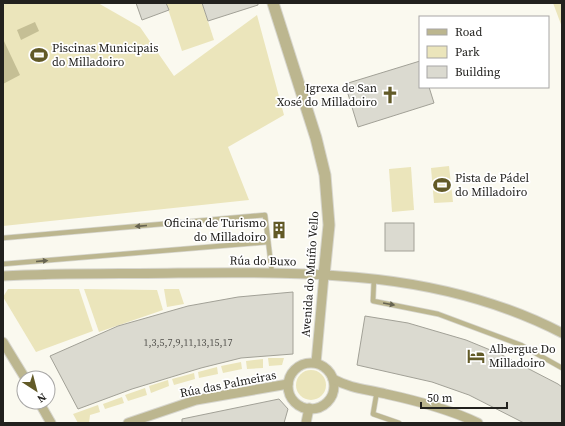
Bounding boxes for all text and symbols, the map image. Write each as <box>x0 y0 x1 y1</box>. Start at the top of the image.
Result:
legend <box>419 16 549 88</box>
text: Road <box>455 24 482 40</box>
place label: Piscinas Municipais do Milladoiro <box>52 40 158 70</box>
text: Park <box>455 44 480 60</box>
sports icon: Piscinas Municipais do Milladoiro <box>29 45 49 65</box>
text: Building <box>455 64 500 80</box>
place label: Igrexa de San Xosé do Milladoiro <box>277 80 377 110</box>
church icon: Igrexa de San Xosé do Milladoiro <box>380 85 400 105</box>
place label: Pista de Pádel do Milladoiro <box>455 170 529 200</box>
sports icon: Pista de Pádel do Milladoiro <box>432 175 452 195</box>
street label: Avenida do Muíño Vello <box>298 210 322 338</box>
place label: Oficina de Turismo do Milladoiro <box>164 215 266 245</box>
building icon: Oficina de Turismo do Milladoiro <box>269 220 289 240</box>
one-way arrow <box>135 222 147 229</box>
street label: Rúa do Buxo <box>229 252 297 270</box>
one-way arrow <box>36 258 48 265</box>
one-way arrow <box>383 301 395 307</box>
house number: 1,3,5,7,9,11,13,15,17 <box>144 336 233 349</box>
place label: Albergue Do Milladoiro <box>489 341 556 371</box>
hotel icon: Albergue Do Milladoiro <box>466 346 486 366</box>
street label: Rúa das Palmeiras <box>178 367 278 401</box>
north arrow <box>16 370 56 410</box>
scale bar <box>421 384 507 410</box>
text: N <box>34 389 49 406</box>
text: 50 m <box>427 390 453 406</box>

